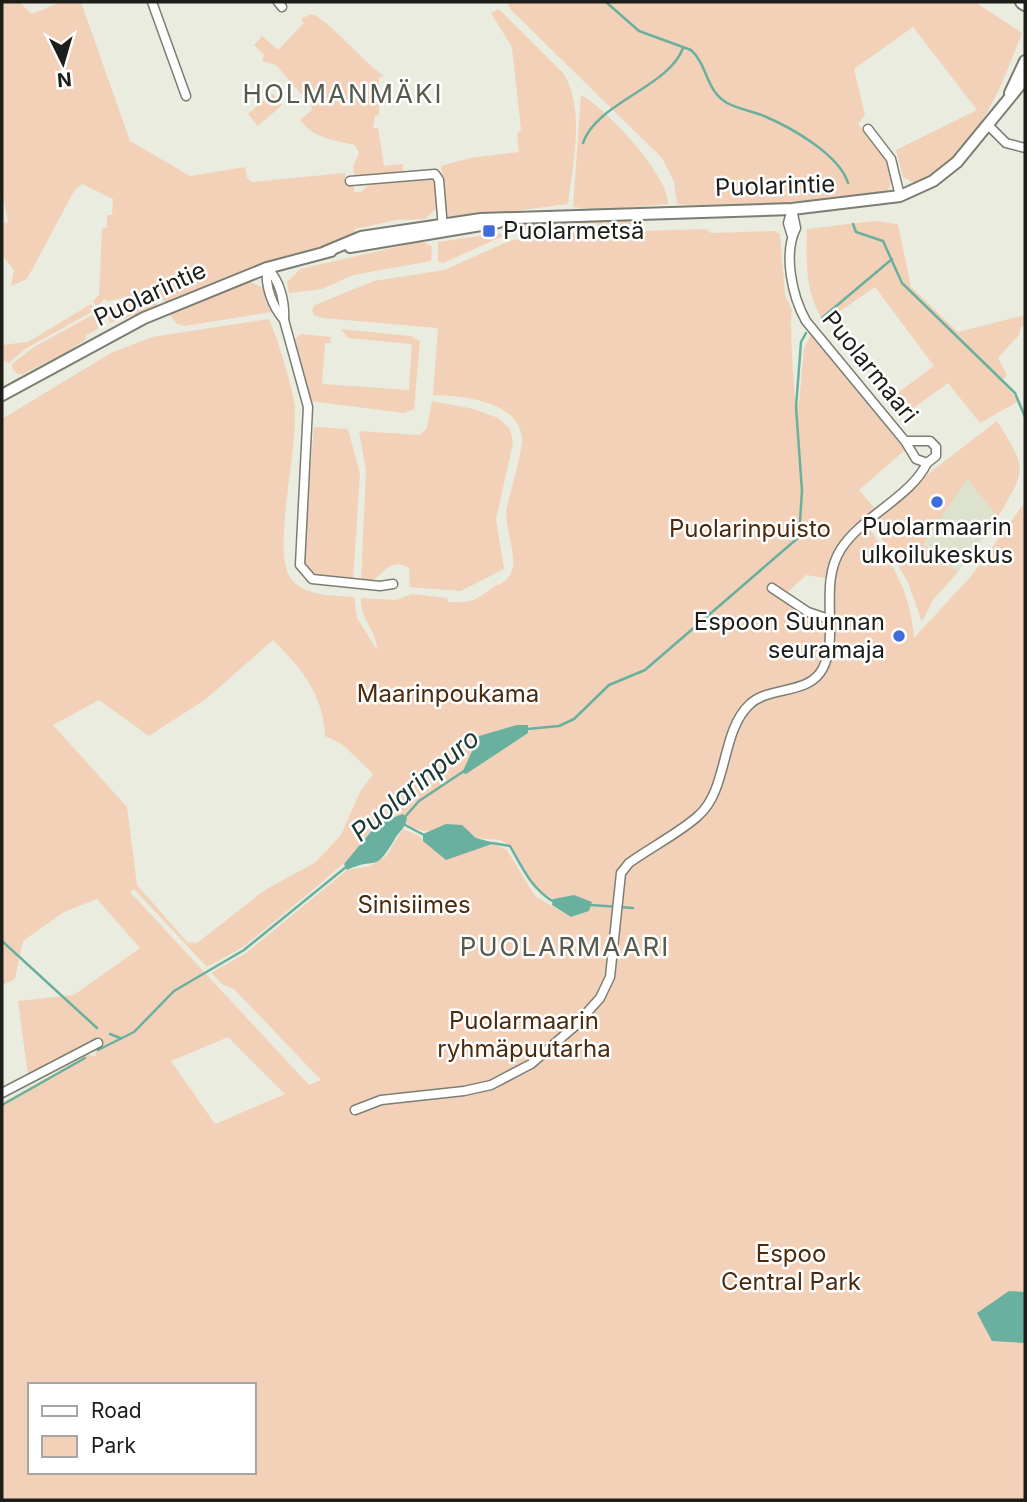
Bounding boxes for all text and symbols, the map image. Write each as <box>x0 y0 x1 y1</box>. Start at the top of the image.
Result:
north arrow <box>28 28 98 98</box>
text: N <box>56 67 73 92</box>
district label: HOLMANMÄKI <box>243 78 443 109</box>
street label: Puolarintie <box>714 169 836 202</box>
place label: Puolarmetsä <box>503 216 644 245</box>
marker: Puolarmetsä <box>481 223 497 239</box>
street label: Puolarintie <box>89 255 210 332</box>
street label: Puolarmaari <box>816 305 924 429</box>
marker: Puolarmaarin ulkoilukeskus <box>929 494 945 510</box>
place label: Puolarmaarin ulkoilukeskus <box>861 512 1013 569</box>
park label: Puolarinpuisto <box>669 514 831 543</box>
place label: Espoon Suunnan seuramaja <box>694 607 885 664</box>
marker: Espoon Suunnan seuramaja <box>891 628 907 644</box>
park label: Maarinpoukama <box>357 679 539 708</box>
water label: Puolarinpuro <box>344 722 485 847</box>
park label: Sinisiimes <box>357 890 471 919</box>
district label: PUOLARMAARI <box>460 931 670 962</box>
park label: Puolarmaarin ryhmäpuutarha <box>437 1006 611 1063</box>
park label: Espoo Central Park <box>721 1239 861 1296</box>
legend <box>28 1383 256 1474</box>
text: Road <box>91 1398 142 1423</box>
text: Park <box>91 1433 136 1458</box>

